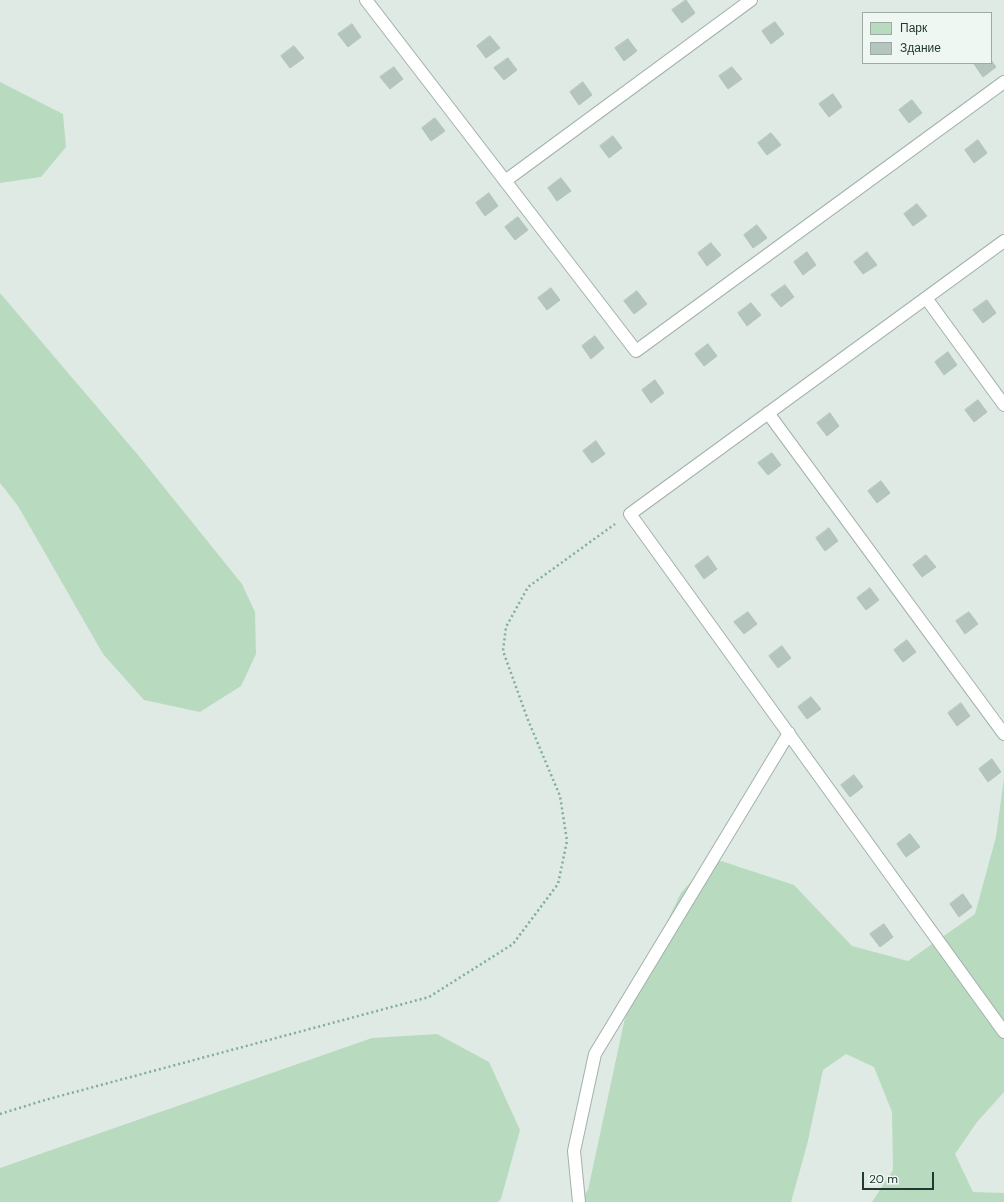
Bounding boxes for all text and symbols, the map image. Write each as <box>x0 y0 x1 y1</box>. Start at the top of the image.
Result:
legend <box>862 12 992 64</box>
text: Парк <box>900 20 927 36</box>
text: Здание <box>900 40 941 56</box>
scale bar <box>864 1164 936 1190</box>
text: 20 m <box>869 1171 898 1187</box>

